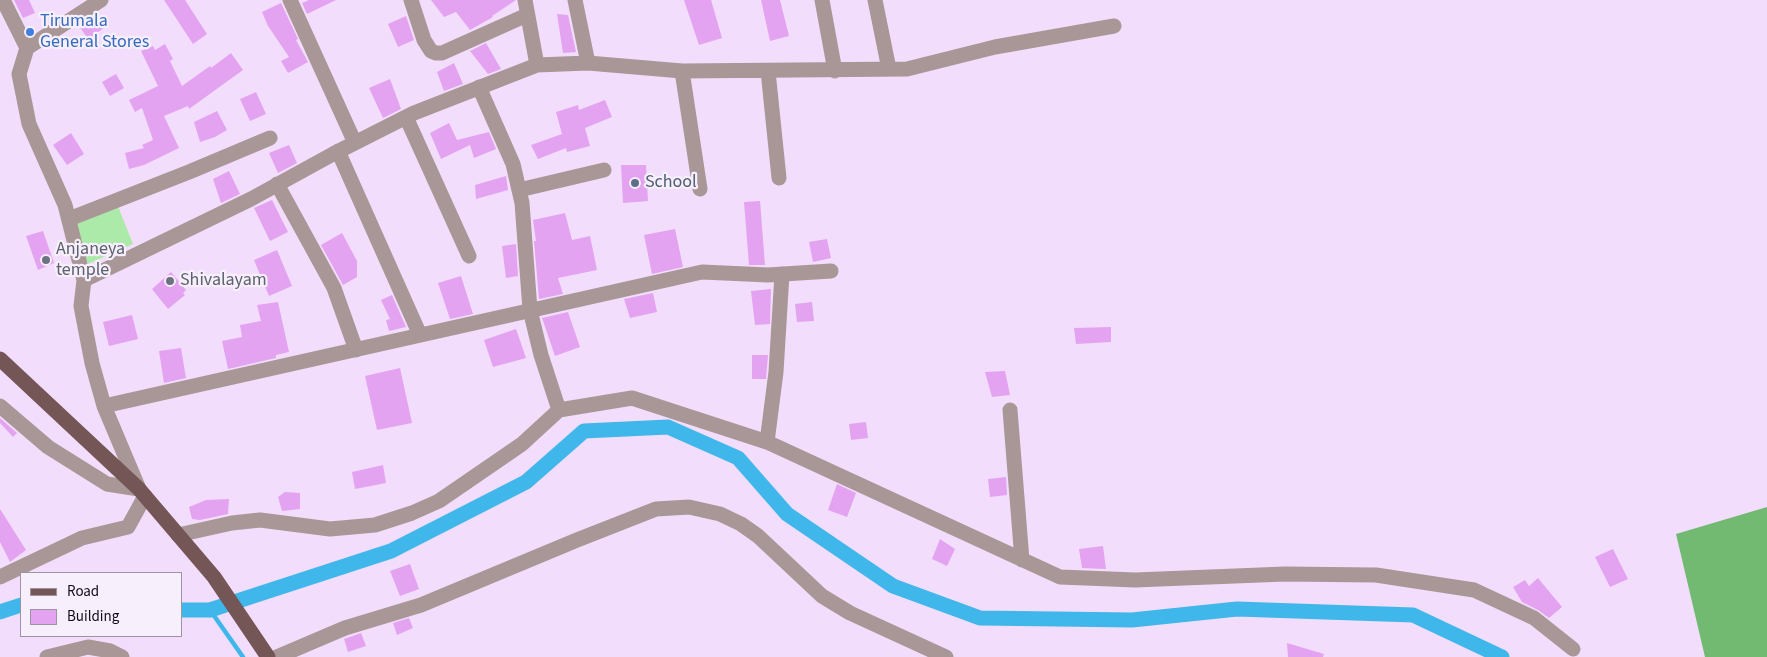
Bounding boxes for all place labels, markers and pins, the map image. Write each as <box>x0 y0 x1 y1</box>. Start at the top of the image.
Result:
place label: Tirumala General Stores <box>40 11 149 54</box>
marker: Tirumala General Stores <box>24 26 36 38</box>
place label: School <box>645 172 697 194</box>
marker: School <box>629 177 641 189</box>
place label: Anjaneya temple <box>56 239 125 282</box>
marker: Anjaneya temple <box>40 254 52 266</box>
place label: Shivalayam <box>180 270 267 292</box>
marker: Shivalayam <box>164 275 176 287</box>

